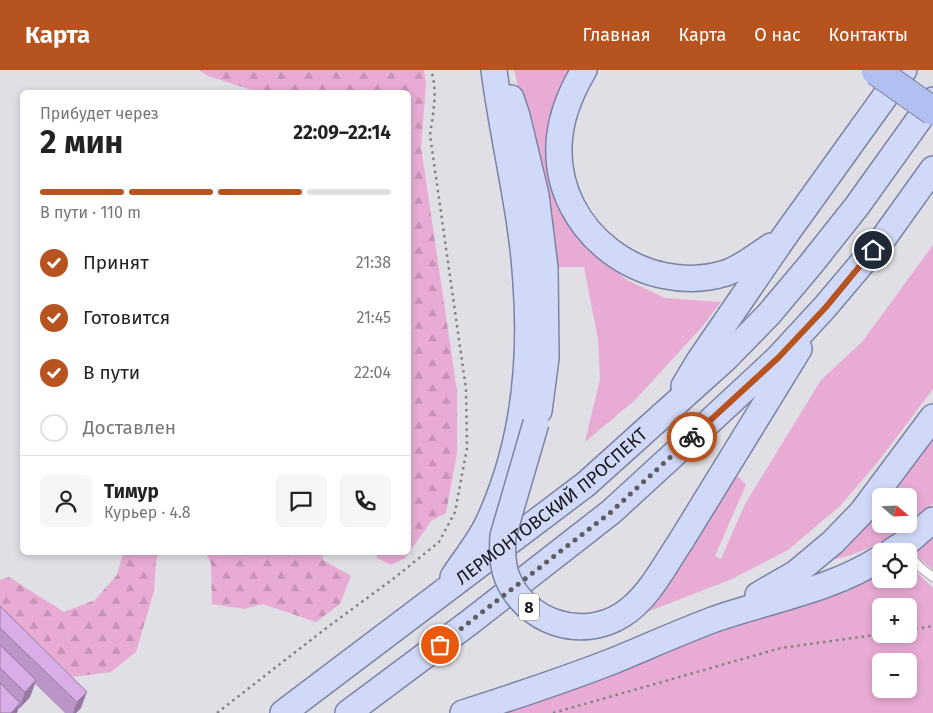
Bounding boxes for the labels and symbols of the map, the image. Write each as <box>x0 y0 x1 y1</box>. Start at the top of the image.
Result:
pin <box>852 229 894 271</box>
courier <box>667 412 717 462</box>
street label: ЛЕРМОНТОВСКИЙ ПРОСПЕКТ <box>451 423 652 589</box>
north arrow <box>872 488 918 532</box>
road number: 8 <box>519 594 539 620</box>
pin <box>419 624 461 666</box>

